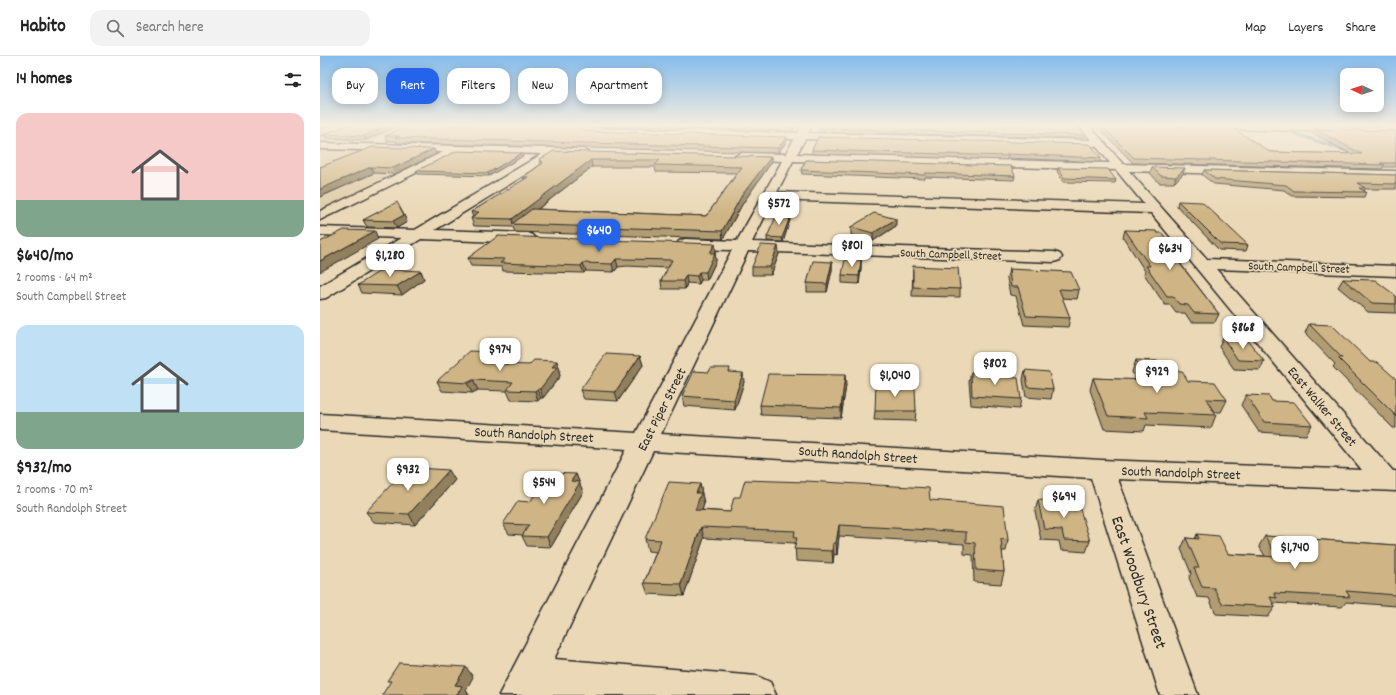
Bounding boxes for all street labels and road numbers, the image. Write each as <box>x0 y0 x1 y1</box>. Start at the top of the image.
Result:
street label: South Campbell Street <box>900 245 1003 266</box>
street label: South Campbell Street <box>1248 258 1351 279</box>
street label: East Walker Street <box>1282 363 1361 452</box>
street label: East Piper Street <box>633 365 692 455</box>
street label: South Randolph Street <box>474 423 594 449</box>
street label: South Randolph Street <box>798 442 918 470</box>
street label: South Randolph Street <box>1121 462 1241 486</box>
street label: East Woodbury Street <box>1103 513 1171 653</box>

